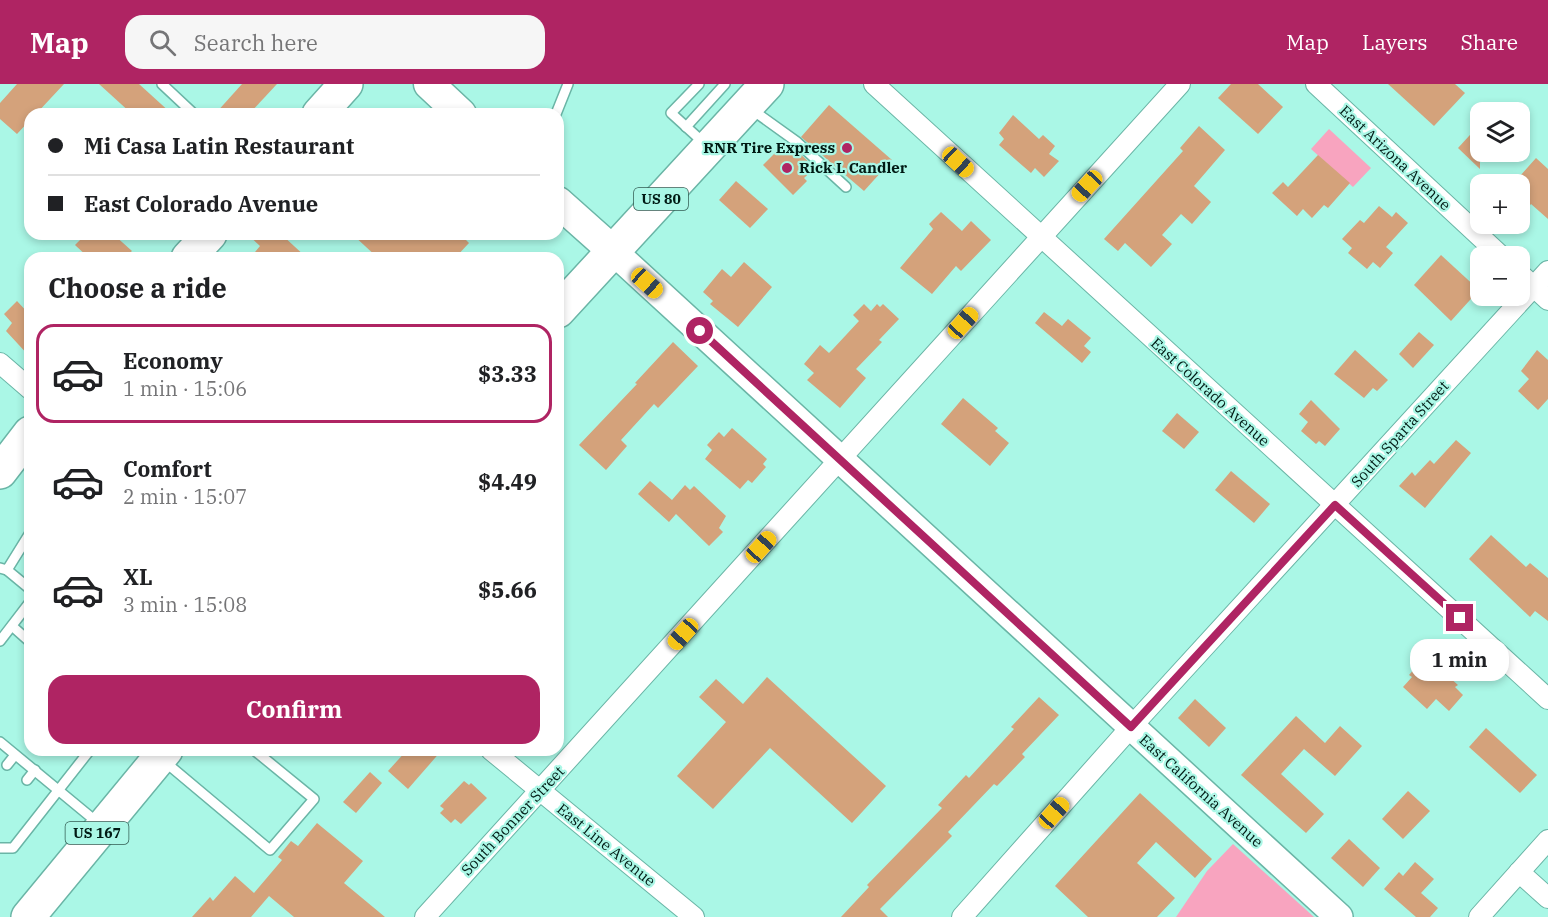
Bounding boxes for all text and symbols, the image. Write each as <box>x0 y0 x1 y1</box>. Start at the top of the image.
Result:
search box <box>125 15 545 69</box>
text: Map <box>30 24 89 61</box>
icon: search <box>146 26 179 59</box>
text: Search here <box>194 28 318 57</box>
text: Map <box>1286 28 1329 56</box>
text: Layers <box>1362 28 1428 56</box>
text: Share <box>1461 28 1518 56</box>
street label: East Arizona Avenue <box>1336 101 1455 214</box>
map controls <box>1470 102 1530 306</box>
button: layers <box>1470 102 1530 162</box>
text: Mi Casa Latin Restaurant <box>84 131 354 160</box>
place label: RNR Tire Express <box>703 138 835 157</box>
marker: RNR Tire Express <box>840 141 854 155</box>
car <box>939 143 977 181</box>
place label: Rick L Candler <box>799 158 908 177</box>
marker: Rick L Candler <box>780 161 794 175</box>
car <box>1068 167 1106 205</box>
button: + <box>1470 174 1530 234</box>
road number: US 80 <box>634 188 688 210</box>
text: East Colorado Avenue <box>84 189 318 218</box>
button: − <box>1470 246 1530 306</box>
car <box>628 264 666 302</box>
text: Choose a ride <box>48 270 227 305</box>
car <box>944 304 982 342</box>
route start <box>686 317 713 344</box>
street label: East Colorado Avenue <box>1147 333 1274 450</box>
text: Economy <box>123 346 223 375</box>
icon: car <box>51 347 105 401</box>
text: $3.33 <box>478 359 537 388</box>
text: 1 min · 15:06 <box>123 375 247 402</box>
street label: South Sparta Street <box>1347 376 1452 491</box>
text: Comfort <box>123 454 212 483</box>
icon: car <box>51 455 105 509</box>
text: $4.49 <box>478 467 537 496</box>
text: 2 min · 15:07 <box>123 483 247 510</box>
car <box>742 528 780 566</box>
text: XL <box>123 562 153 591</box>
icon: car <box>51 563 105 617</box>
text: $5.66 <box>478 575 537 604</box>
text: 3 min · 15:08 <box>123 591 247 618</box>
route end <box>1446 604 1473 631</box>
car <box>664 615 702 653</box>
callout: 1 min <box>1410 639 1510 681</box>
text: 1 min <box>1432 646 1488 673</box>
button: Confirm <box>48 675 540 744</box>
street label: East California Avenue <box>1136 730 1267 851</box>
street label: South Bonner Street <box>457 762 568 879</box>
car <box>1035 794 1073 832</box>
street label: East Line Avenue <box>553 799 659 890</box>
road number: US 167 <box>66 822 128 844</box>

